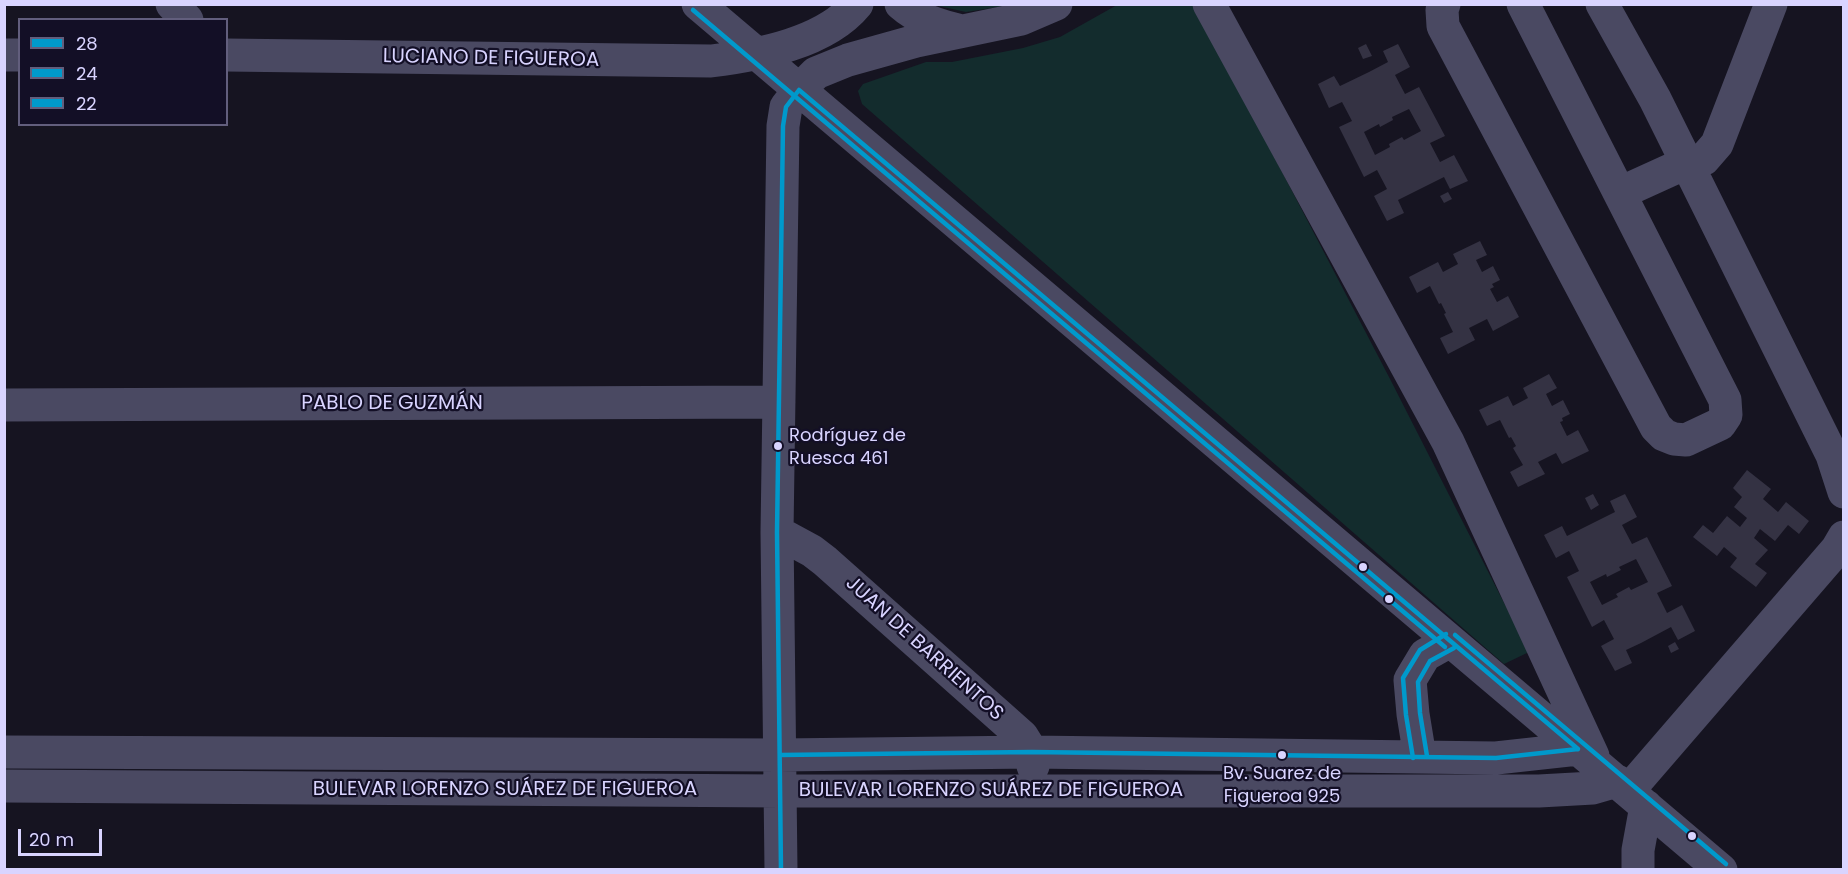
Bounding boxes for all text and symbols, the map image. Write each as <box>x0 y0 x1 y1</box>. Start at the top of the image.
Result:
legend <box>18 18 228 126</box>
text: 28 <box>76 31 98 56</box>
street label: LUCIANO DE FIGUEROA <box>383 45 599 73</box>
text: 24 <box>76 61 98 86</box>
text: 22 <box>76 91 97 116</box>
street label: PABLO DE GUZMÁN <box>301 392 483 416</box>
place label: Rodríguez de Ruesca 461 <box>789 425 906 468</box>
marker: Rodríguez de Ruesca 461 <box>772 440 784 452</box>
unlabelled marker <box>1357 561 1369 573</box>
street label: JUAN DE BARRIENTOS <box>840 572 1008 726</box>
unlabelled marker <box>1383 593 1395 605</box>
marker: Bv. Suarez de Figueroa 925 <box>1276 749 1288 761</box>
place label: Bv. Suarez de Figueroa 925 <box>1223 763 1341 806</box>
street label: BULEVAR LORENZO SUÁREZ DE FIGUEROA <box>313 778 697 802</box>
street label: BULEVAR LORENZO SUÁREZ DE FIGUEROA <box>799 779 1183 803</box>
scale bar <box>21 817 105 855</box>
text: 20 m <box>29 827 74 852</box>
unlabelled marker <box>1686 830 1698 842</box>

